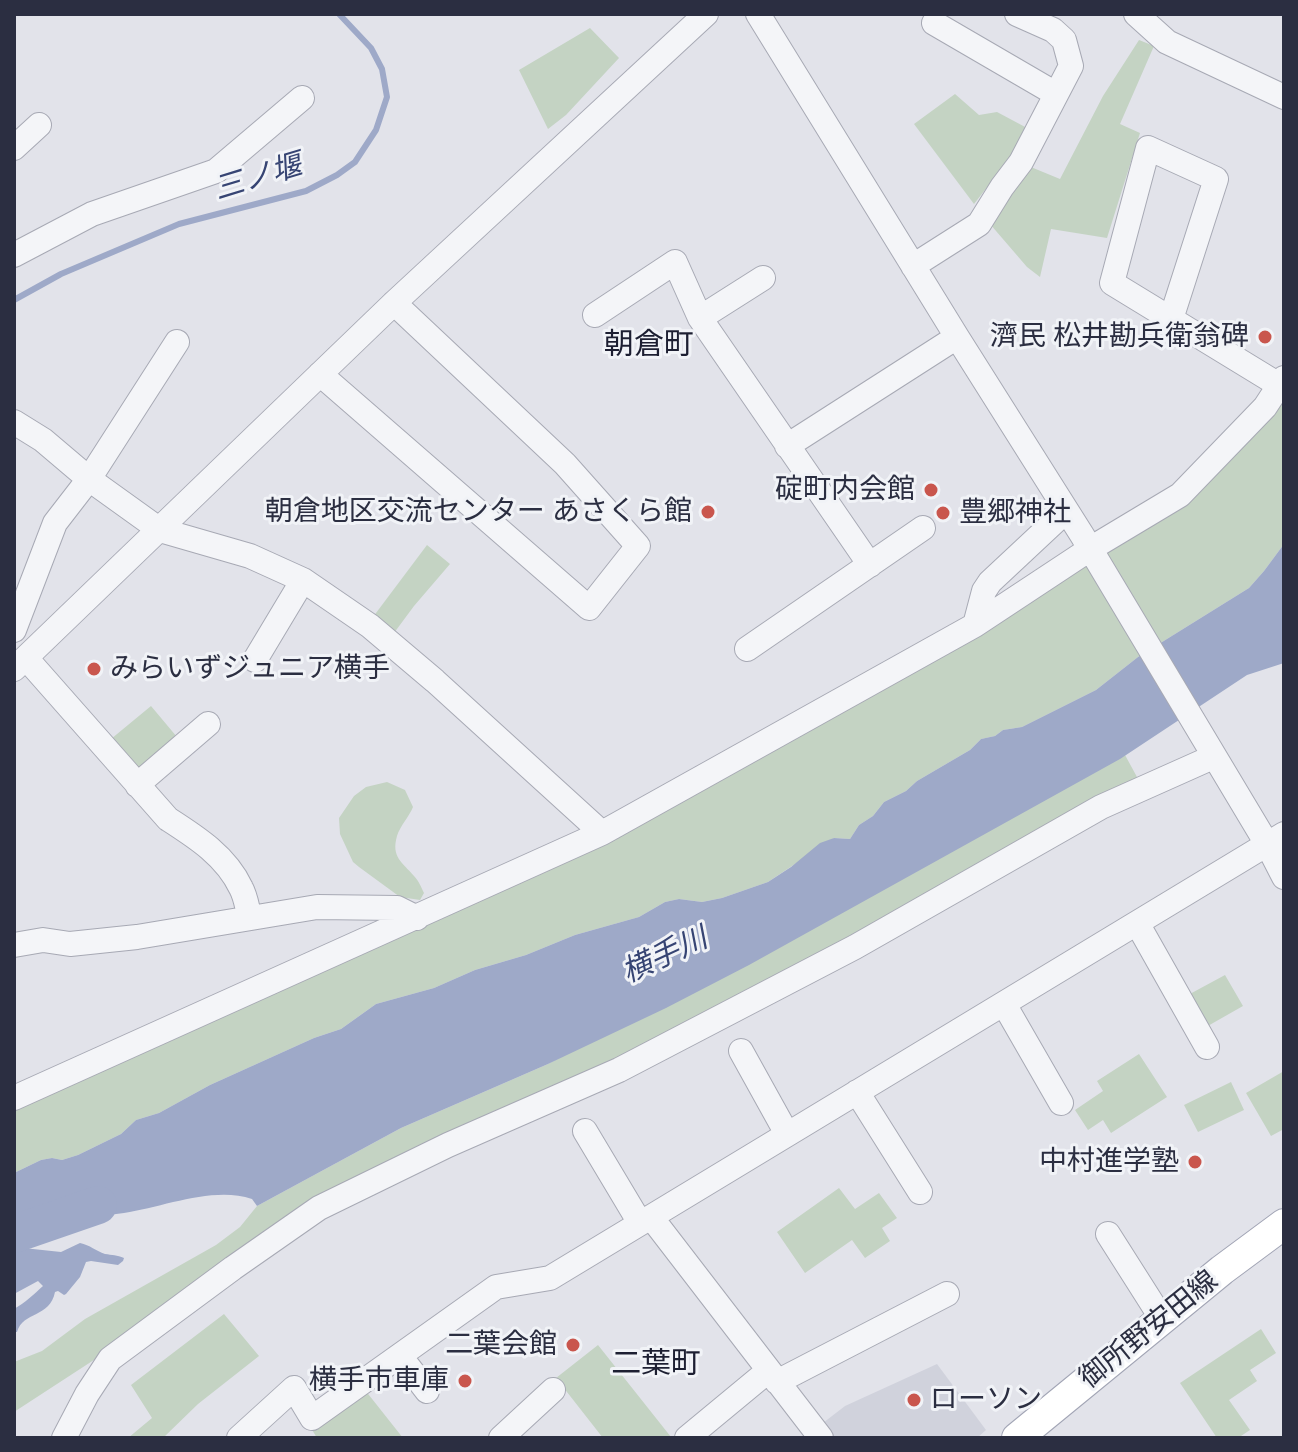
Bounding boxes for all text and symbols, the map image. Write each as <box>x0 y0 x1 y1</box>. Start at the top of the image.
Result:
water label: 三ノ堰 <box>210 148 306 208</box>
place label: 濟民 松井勘兵衛翁碑 <box>990 320 1249 354</box>
district label: 朝倉町 <box>604 327 694 363</box>
marker: 濟民 松井勘兵衛翁碑 <box>1256 328 1274 346</box>
place label: 碇町内会館 <box>775 473 915 507</box>
marker: 碇町内会館 <box>922 481 940 499</box>
place label: 朝倉地区交流センター あさくら館 <box>265 495 692 529</box>
place label: 豊郷神社 <box>959 496 1071 530</box>
marker: 朝倉地区交流センター あさくら館 <box>699 503 717 521</box>
marker: 豊郷神社 <box>934 504 952 522</box>
place label: みらいずジュニア横手 <box>110 652 390 686</box>
marker: みらいずジュニア横手 <box>85 660 103 678</box>
water label: 横手川 <box>617 921 713 991</box>
place label: 中村進学塾 <box>1039 1145 1179 1179</box>
marker: 中村進学塾 <box>1186 1153 1204 1171</box>
street label: 御所野安田線 <box>1073 1264 1225 1396</box>
place label: 二葉会館 <box>445 1328 557 1362</box>
marker: 二葉会館 <box>564 1336 582 1354</box>
district label: 二葉町 <box>611 1346 701 1382</box>
place label: 横手市車庫 <box>309 1364 449 1398</box>
marker: 横手市車庫 <box>456 1372 474 1390</box>
place label: ローソン <box>930 1383 1042 1417</box>
marker: ローソン <box>905 1391 923 1409</box>

